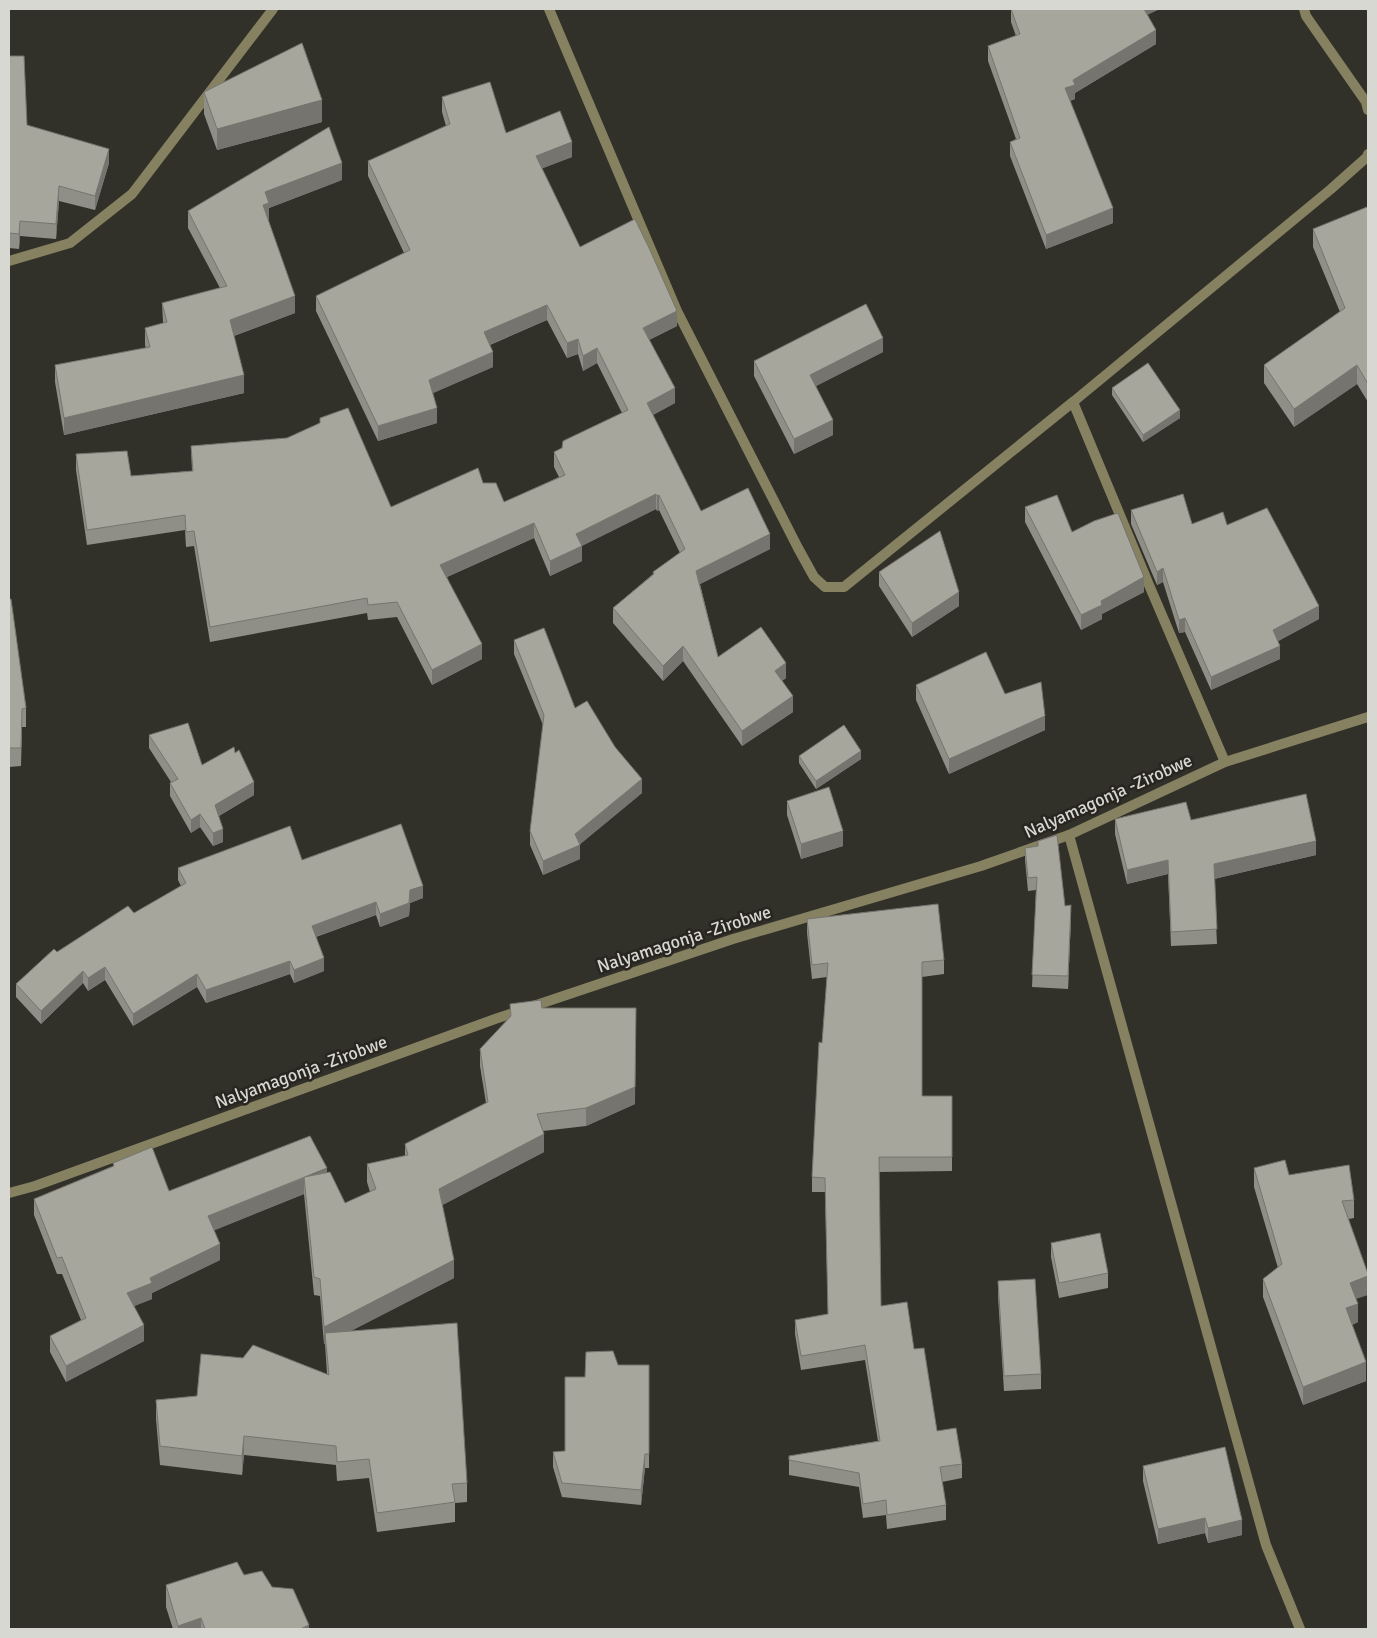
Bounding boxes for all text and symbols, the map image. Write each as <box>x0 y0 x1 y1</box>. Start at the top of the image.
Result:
street label: Nalyamagonja -Zirobwe <box>1020 749 1196 843</box>
street label: Nalyamagonja -Zirobwe <box>594 900 774 978</box>
street label: Nalyamagonja -Zirobwe <box>212 1031 390 1113</box>

